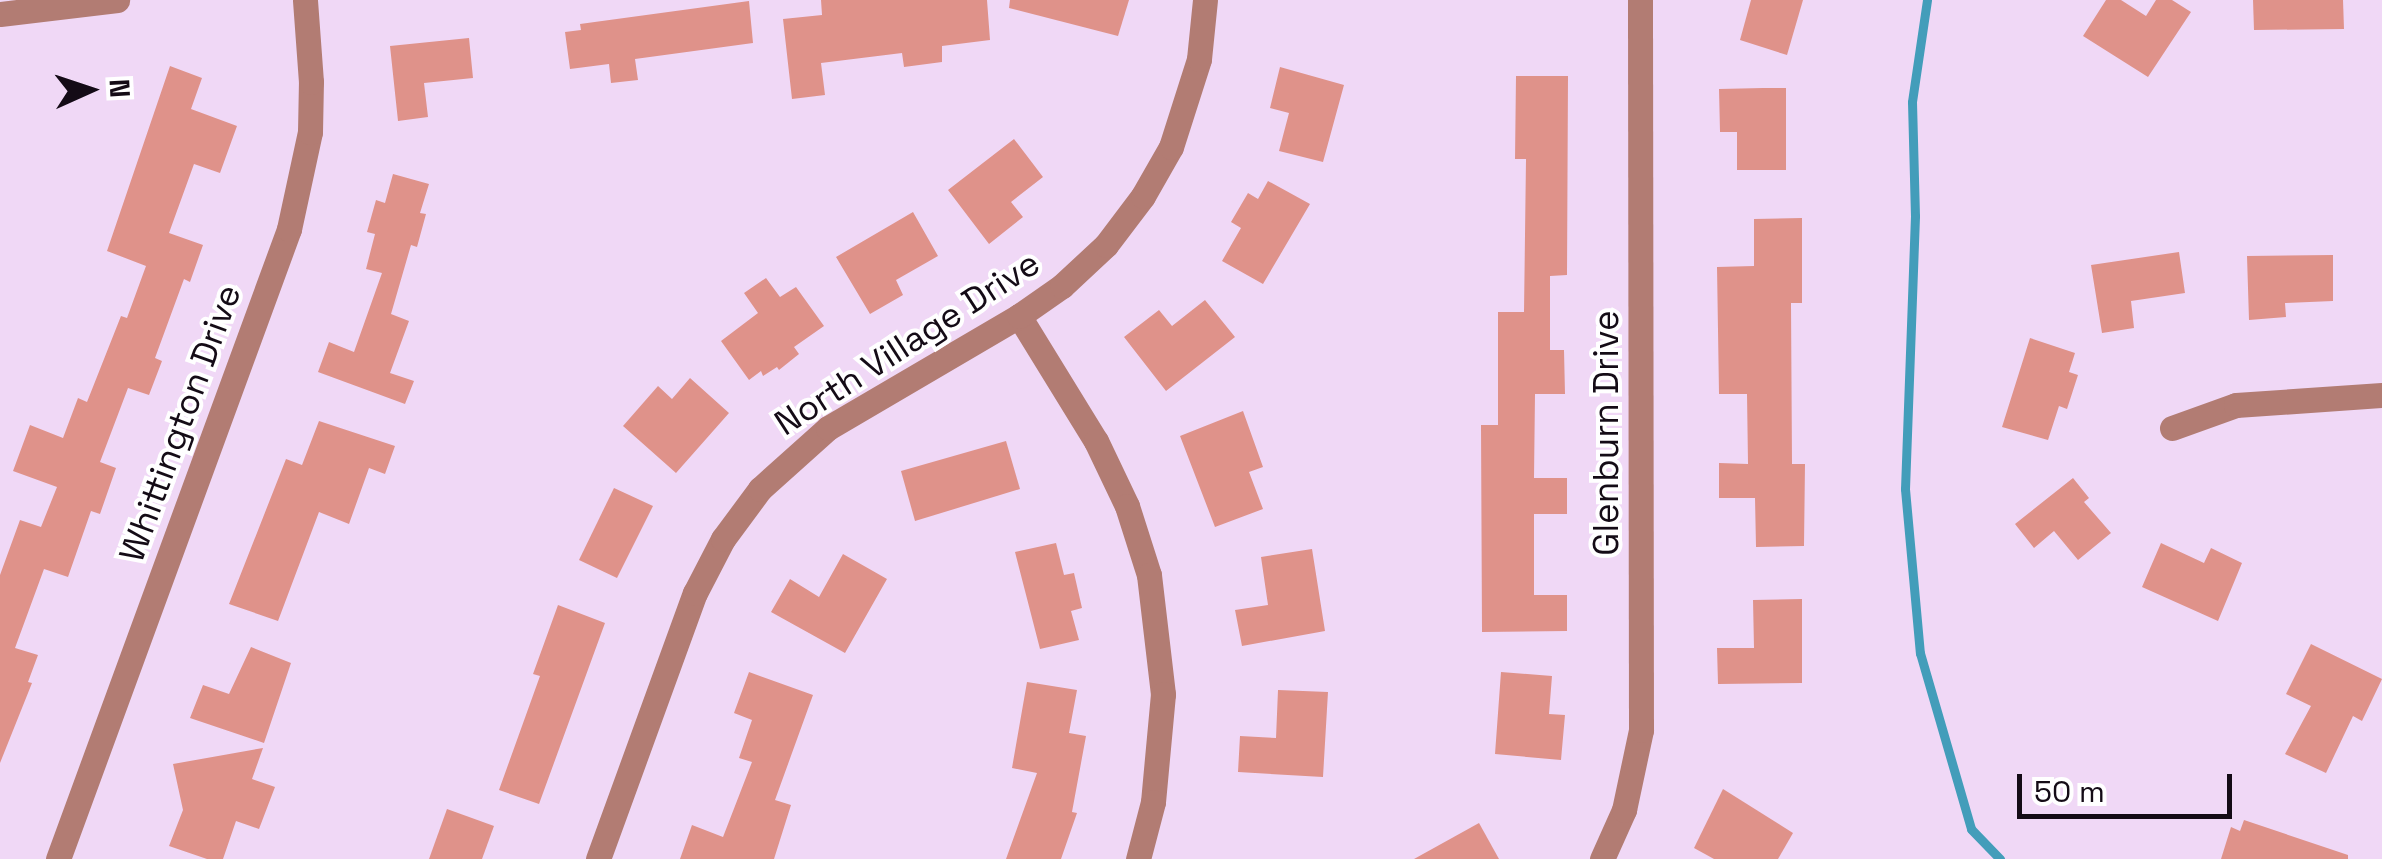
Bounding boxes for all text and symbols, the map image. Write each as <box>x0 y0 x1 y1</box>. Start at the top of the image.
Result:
north arrow <box>40 40 140 140</box>
text: N <box>101 78 138 99</box>
street label: North Village Drive <box>767 242 1047 444</box>
street label: Whittington Drive <box>110 279 250 567</box>
street label: Glenburn Drive <box>1585 310 1627 556</box>
scale bar <box>2022 754 2237 816</box>
text: 50 m <box>2034 772 2105 811</box>

